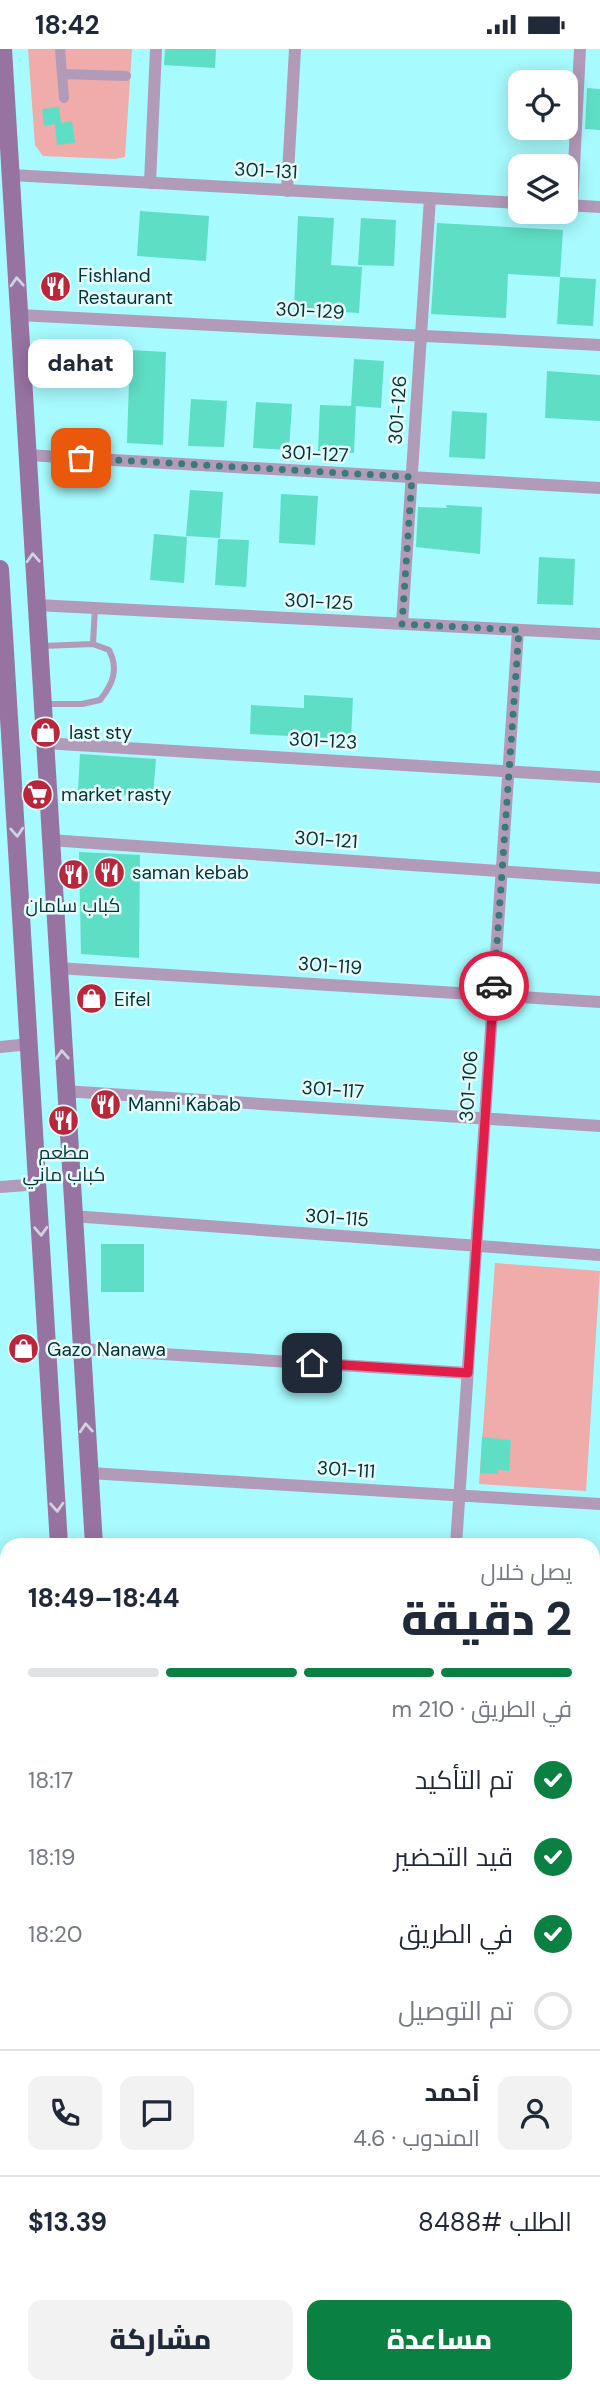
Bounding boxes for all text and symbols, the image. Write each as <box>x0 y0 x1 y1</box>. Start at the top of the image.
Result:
text: 18:42 <box>35 8 99 42</box>
map controls <box>508 70 578 224</box>
button: locate <box>508 70 578 140</box>
button: layers <box>508 154 578 224</box>
street label: 301-131 <box>234 156 298 185</box>
place label: Fishland Restaurant <box>78 263 173 310</box>
restaurant icon: Fishland Restaurant <box>38 269 72 303</box>
one-way arrow <box>10 277 25 288</box>
street label: 301-129 <box>275 296 345 325</box>
callout: dahat <box>28 339 134 388</box>
text: dahat <box>47 348 114 378</box>
street label: 301-126 <box>383 375 412 445</box>
pin <box>51 428 111 488</box>
icon: bag <box>62 439 100 477</box>
street label: 301-127 <box>281 439 349 468</box>
one-way arrow <box>26 553 41 564</box>
street label: 301-125 <box>284 587 354 616</box>
shop icon: last sty <box>29 715 63 749</box>
place label: last sty <box>69 720 133 745</box>
street label: 301-123 <box>288 726 358 755</box>
supermarket icon: market rasty <box>21 777 55 811</box>
place label: market rasty <box>61 782 172 807</box>
street label: 301-121 <box>294 825 358 854</box>
one-way arrow <box>9 827 24 838</box>
restaurant icon: saman kebab <box>92 855 126 889</box>
restaurant icon: کباب سامان <box>56 857 90 891</box>
place label: saman kebab <box>132 860 249 885</box>
place label: کباب سامان <box>26 893 120 918</box>
street label: 301-119 <box>297 951 363 980</box>
courier <box>459 951 529 1021</box>
icon: car <box>475 967 513 1005</box>
shop icon: Eifel <box>74 982 108 1016</box>
place label: Eifel <box>114 987 150 1012</box>
one-way arrow <box>55 1049 70 1060</box>
street label: 301-106 <box>454 1050 483 1122</box>
street label: 301-117 <box>301 1075 365 1104</box>
restaurant icon: Manni Kabab <box>88 1087 122 1121</box>
place label: Manni Kabab <box>128 1092 241 1117</box>
restaurant icon: مطعم كباب ماني <box>47 1104 81 1138</box>
place label: مطعم كباب ماني <box>23 1140 105 1189</box>
street label: 301-115 <box>304 1203 370 1232</box>
one-way arrow <box>34 1225 49 1236</box>
shop icon: Gazo Nanawa <box>7 1332 41 1366</box>
pin <box>282 1333 342 1393</box>
place label: Gazo Nanawa <box>47 1337 166 1362</box>
icon: home <box>293 1344 331 1382</box>
one-way arrow <box>79 1422 94 1433</box>
street label: 301-111 <box>316 1455 376 1484</box>
one-way arrow <box>50 1501 65 1512</box>
text: يصل خلال <box>481 1557 572 1587</box>
text: 18:44–18:49 <box>28 1581 180 1615</box>
text: 2 دقيقة <box>401 1589 572 1649</box>
text: في الطريق · 210 m <box>391 1694 572 1724</box>
icon: check <box>534 1761 572 1799</box>
text: تم التأكيد <box>415 1763 513 1797</box>
text: 18:17 <box>28 1765 73 1795</box>
icon: check <box>534 1838 572 1876</box>
text: قيد التحضير <box>394 1840 513 1874</box>
text: 18:19 <box>28 1842 75 1872</box>
icon: check <box>534 1915 572 1953</box>
text: في الطريق <box>399 1917 513 1951</box>
text: 18:20 <box>28 1919 83 1949</box>
text: تم التوصيل <box>398 1994 513 2028</box>
text: أحمد <box>424 2075 480 2109</box>
button: phone <box>28 2076 102 2150</box>
button: chat <box>120 2076 194 2150</box>
button: person <box>498 2076 572 2150</box>
text: المندوب · 4.6 <box>353 2123 480 2153</box>
text: $13.39 <box>28 2205 107 2239</box>
text: الطلب #8488 <box>418 2205 572 2239</box>
button: مشاركة <box>28 2300 293 2380</box>
button: مساعدة <box>307 2300 572 2380</box>

